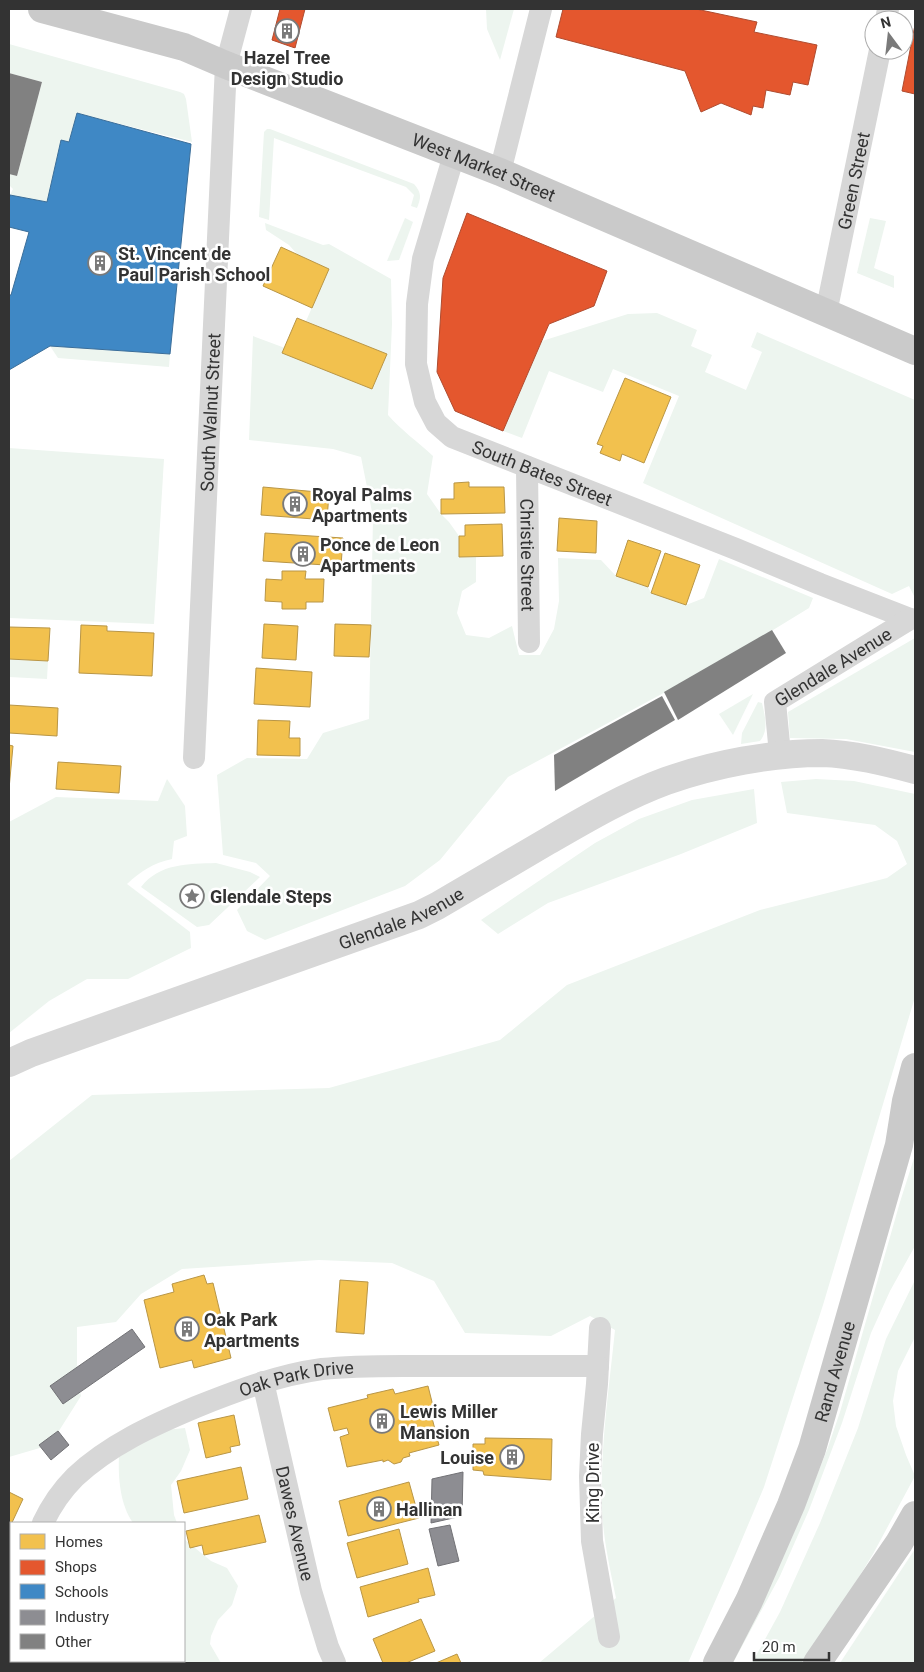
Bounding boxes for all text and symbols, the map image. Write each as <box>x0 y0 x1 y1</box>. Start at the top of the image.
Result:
north arrow <box>864 10 914 60</box>
text: N <box>879 13 892 31</box>
building icon: Hazel Tree Design Studio <box>274 18 300 44</box>
place label: Hazel Tree Design Studio <box>231 47 343 89</box>
street label: West Market Street <box>409 128 559 205</box>
street label: Green Street <box>833 130 873 231</box>
place label: St. Vincent de Paul Parish School <box>118 243 270 285</box>
building icon: St. Vincent de Paul Parish School <box>87 250 113 276</box>
street label: South Walnut Street <box>196 332 224 492</box>
street label: South Bates Street <box>469 436 615 510</box>
place label: Royal Palms Apartments <box>312 484 412 526</box>
building icon: Royal Palms Apartments <box>282 491 308 517</box>
street label: Christie Street <box>517 498 539 612</box>
place label: Ponce de Leon Apartments <box>320 534 439 576</box>
building icon: Ponce de Leon Apartments <box>290 541 316 567</box>
street label: Glendale Avenue <box>770 623 895 710</box>
street label: Glendale Avenue <box>336 882 467 953</box>
place icon: Glendale Steps <box>179 883 205 909</box>
place label: Glendale Steps <box>210 886 332 907</box>
place label: Oak Park Apartments <box>204 1309 299 1351</box>
building icon: Oak Park Apartments <box>174 1316 200 1342</box>
street label: Rand Avenue <box>810 1318 859 1425</box>
street label: Oak Park Drive <box>236 1356 354 1400</box>
place label: Lewis Miller Mansion <box>400 1401 498 1443</box>
building icon: Lewis Miller Mansion <box>369 1408 395 1434</box>
street label: King Drive <box>582 1443 603 1523</box>
building icon: Louise <box>499 1444 525 1470</box>
place label: Louise <box>440 1447 494 1468</box>
street label: Dawes Avenue <box>272 1464 319 1583</box>
building icon: Hallinan <box>366 1496 392 1522</box>
place label: Hallinan <box>396 1499 462 1520</box>
legend <box>10 1522 185 1662</box>
text: Homes <box>55 1533 103 1551</box>
text: Shops <box>55 1558 97 1576</box>
text: Schools <box>55 1583 109 1601</box>
text: Industry <box>55 1608 109 1626</box>
scale bar <box>754 1630 829 1662</box>
text: Other <box>55 1633 92 1651</box>
text: 20 m <box>762 1638 796 1656</box>

